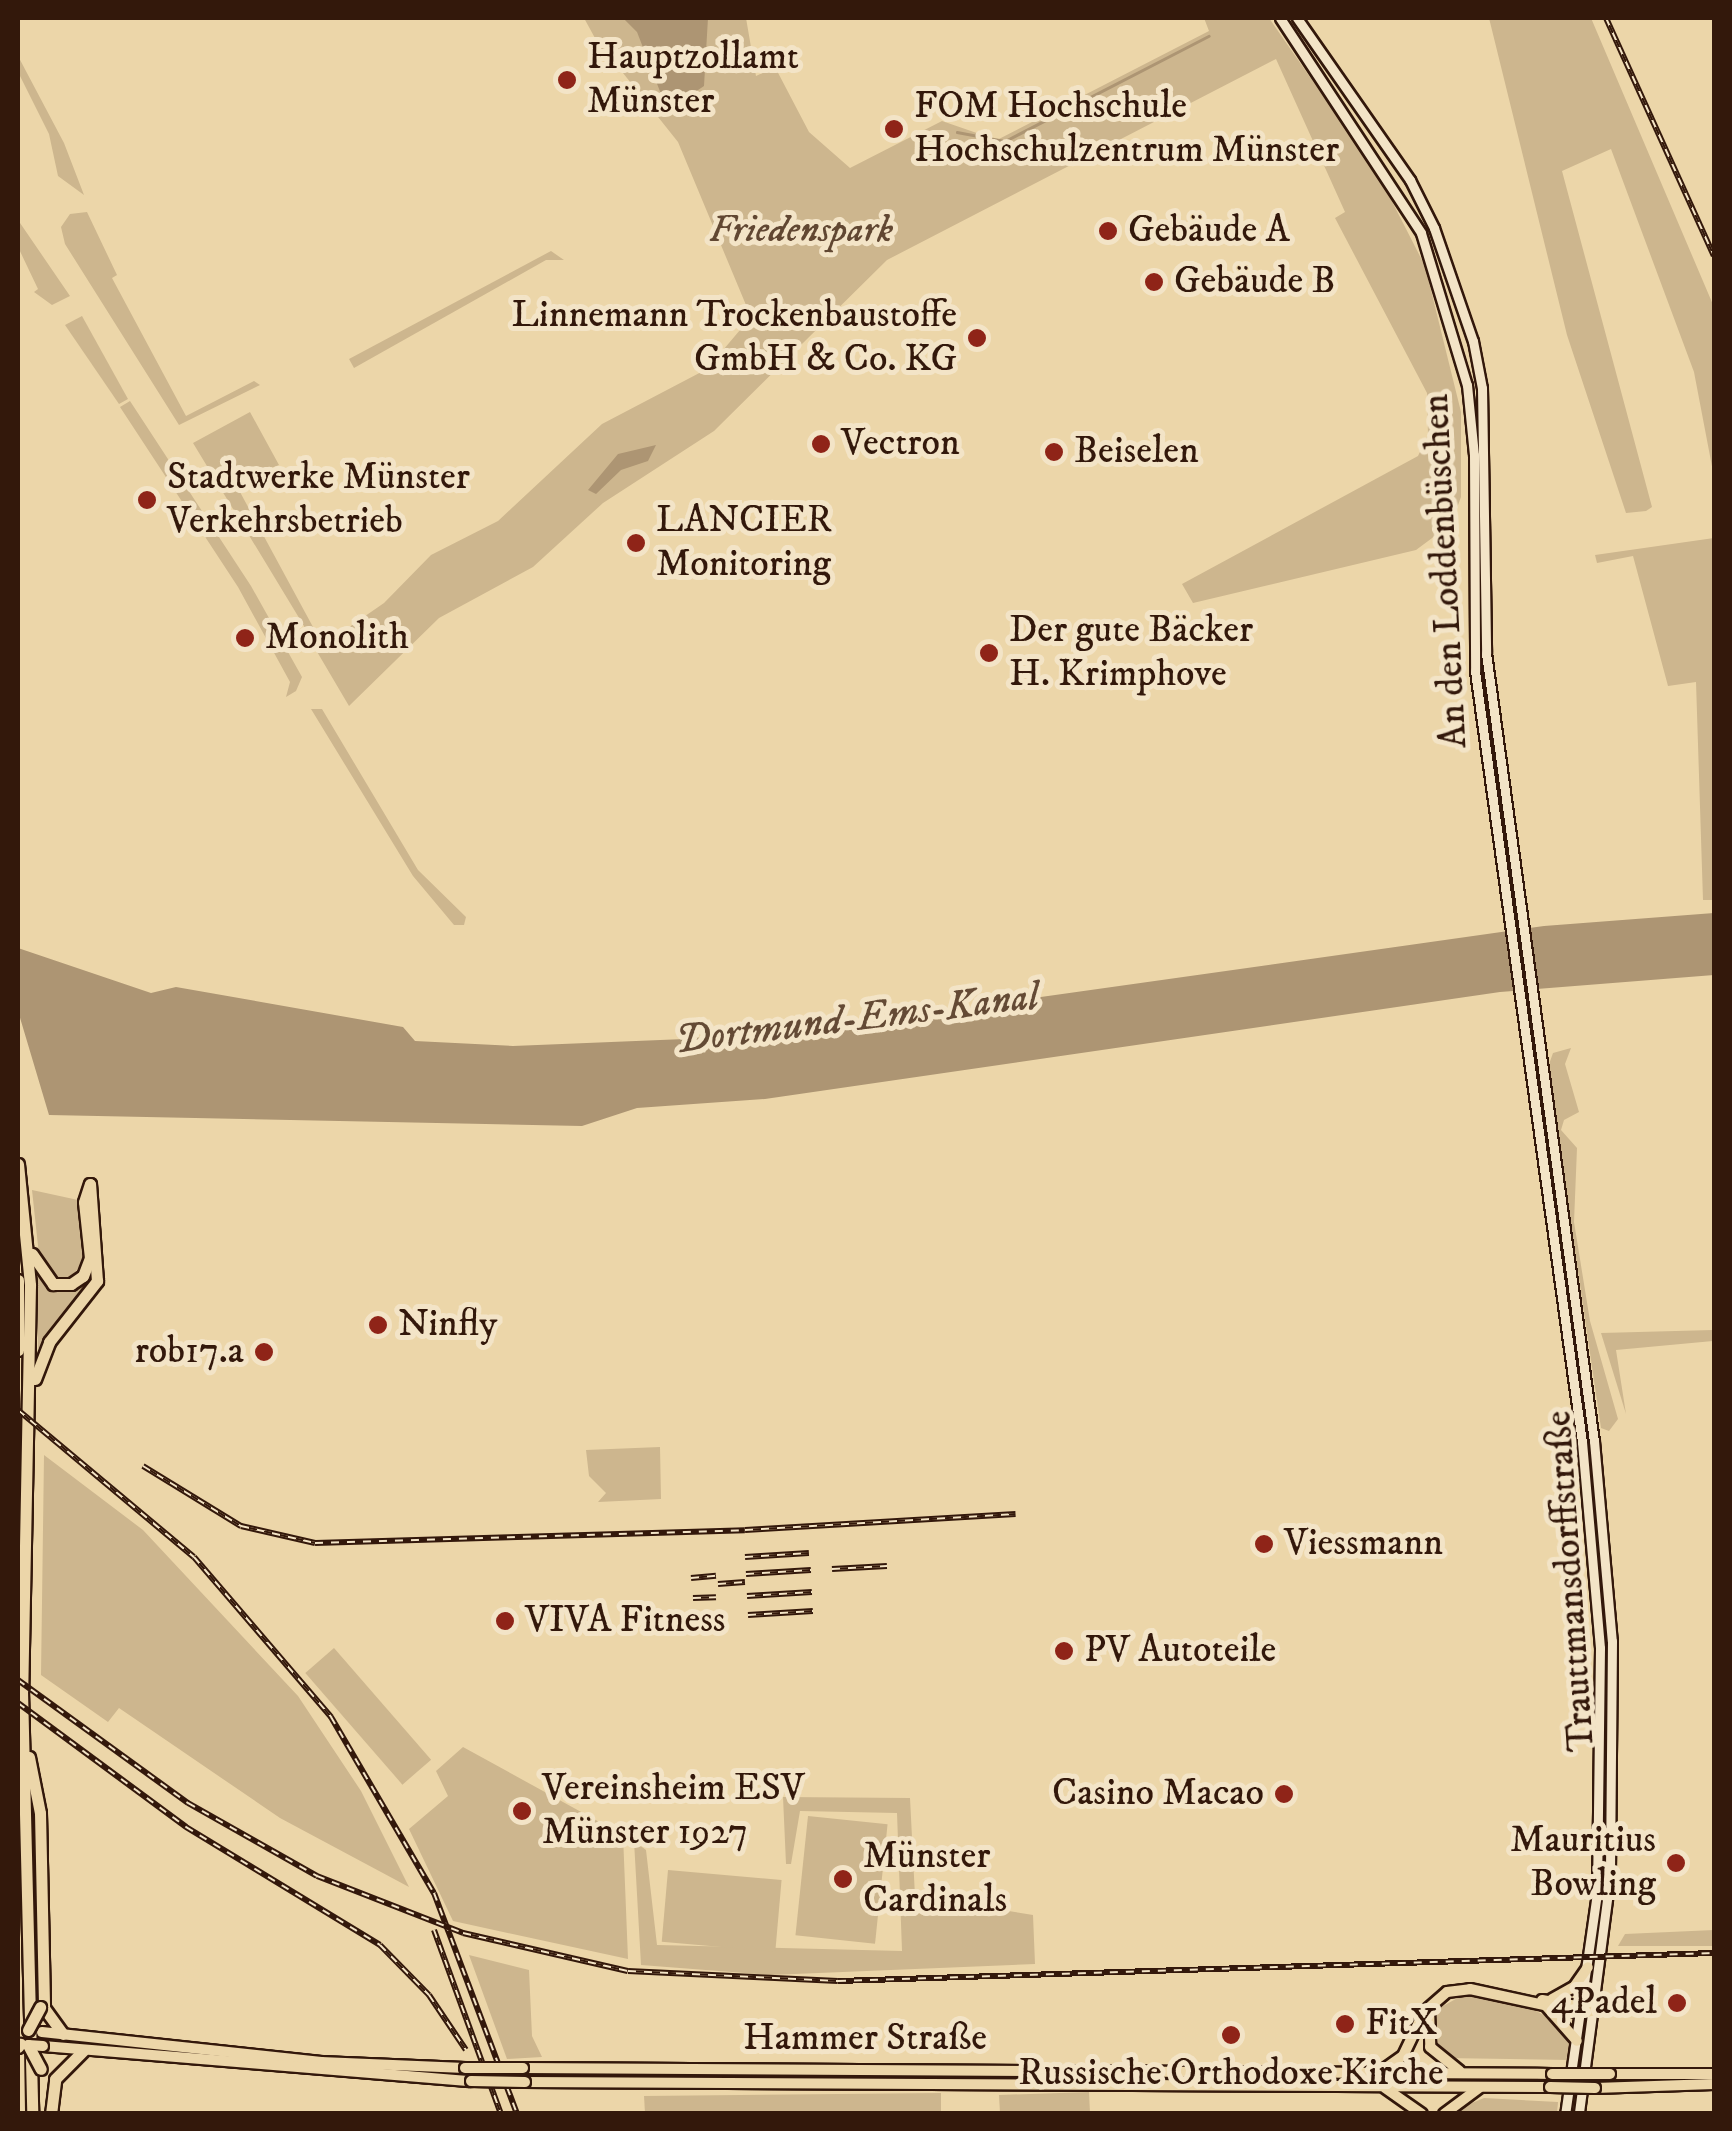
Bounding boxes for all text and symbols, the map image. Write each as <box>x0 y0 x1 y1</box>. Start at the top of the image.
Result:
place label: Hauptzollamt Münster <box>587 35 799 124</box>
marker: Hauptzollamt Münster <box>556 69 578 91</box>
place label: FOM Hochschule Hochschulzentrum Münster <box>914 84 1339 173</box>
marker: FOM Hochschule Hochschulzentrum Münster <box>883 118 905 140</box>
park label: Friedenspark <box>709 208 893 254</box>
place label: Gebäude A <box>1128 208 1290 254</box>
marker: Gebäude A <box>1097 220 1119 242</box>
place label: Gebäude B <box>1174 259 1335 305</box>
marker: Gebäude B <box>1143 271 1165 293</box>
place label: Linnemann Trockenbaustoffe GmbH & Co. KG <box>511 293 957 382</box>
marker: Linnemann Trockenbaustoffe GmbH & Co. KG <box>966 327 988 349</box>
street label: An den Loddenbüschen <box>1414 393 1478 749</box>
place label: Vectron <box>841 421 960 467</box>
place label: Beiselen <box>1074 429 1199 475</box>
marker: Vectron <box>810 433 832 455</box>
marker: Beiselen <box>1043 441 1065 463</box>
place label: Stadtwerke Münster Verkehrsbetrieb <box>167 455 470 544</box>
marker: Stadtwerke Münster Verkehrsbetrieb <box>136 489 158 511</box>
place label: LANCIER Monitoring <box>656 498 832 588</box>
marker: LANCIER Monitoring <box>625 532 647 554</box>
place label: Der gute Bäcker H. Krimphove <box>1009 608 1253 698</box>
place label: Monolith <box>265 615 409 661</box>
marker: Monolith <box>234 627 256 649</box>
marker: Der gute Bäcker H. Krimphove <box>978 642 1000 664</box>
water label: Dortmund-Ems-Kanal <box>673 973 1041 1065</box>
place label: Ninfly <box>398 1302 497 1348</box>
marker: Ninfly <box>367 1314 389 1336</box>
place label: rob17.a <box>135 1329 244 1375</box>
marker: rob17.a <box>253 1341 275 1363</box>
street label: Trauttmansdorffstraße <box>1536 1409 1606 1753</box>
place label: Viessmann <box>1284 1521 1443 1567</box>
marker: Viessmann <box>1253 1533 1275 1555</box>
place label: VIVA Fitness <box>525 1598 726 1644</box>
marker: VIVA Fitness <box>494 1610 516 1632</box>
place label: PV Autoteile <box>1084 1628 1276 1674</box>
marker: PV Autoteile <box>1053 1640 1075 1662</box>
place label: Vereinsheim ESV Münster 1927 <box>542 1766 805 1856</box>
place label: Casino Macao <box>1052 1771 1264 1817</box>
marker: Casino Macao <box>1273 1783 1295 1805</box>
marker: Vereinsheim ESV Münster 1927 <box>511 1800 533 1822</box>
place label: Mauritius Bowling <box>1510 1818 1656 1908</box>
place label: Münster Cardinals <box>863 1834 1007 1924</box>
marker: Mauritius Bowling <box>1665 1852 1687 1874</box>
marker: Münster Cardinals <box>832 1868 854 1890</box>
place label: 4Padel <box>1551 1980 1657 2026</box>
marker: 4Padel <box>1666 1992 1688 2014</box>
place label: FitX <box>1365 2001 1438 2047</box>
marker: FitX <box>1334 2013 1356 2035</box>
street label: Hammer Straße <box>743 2016 987 2062</box>
marker: Russische Orthodoxe Kirche <box>1220 2024 1242 2046</box>
place label: Russische Orthodoxe Kirche <box>1018 2051 1444 2097</box>

